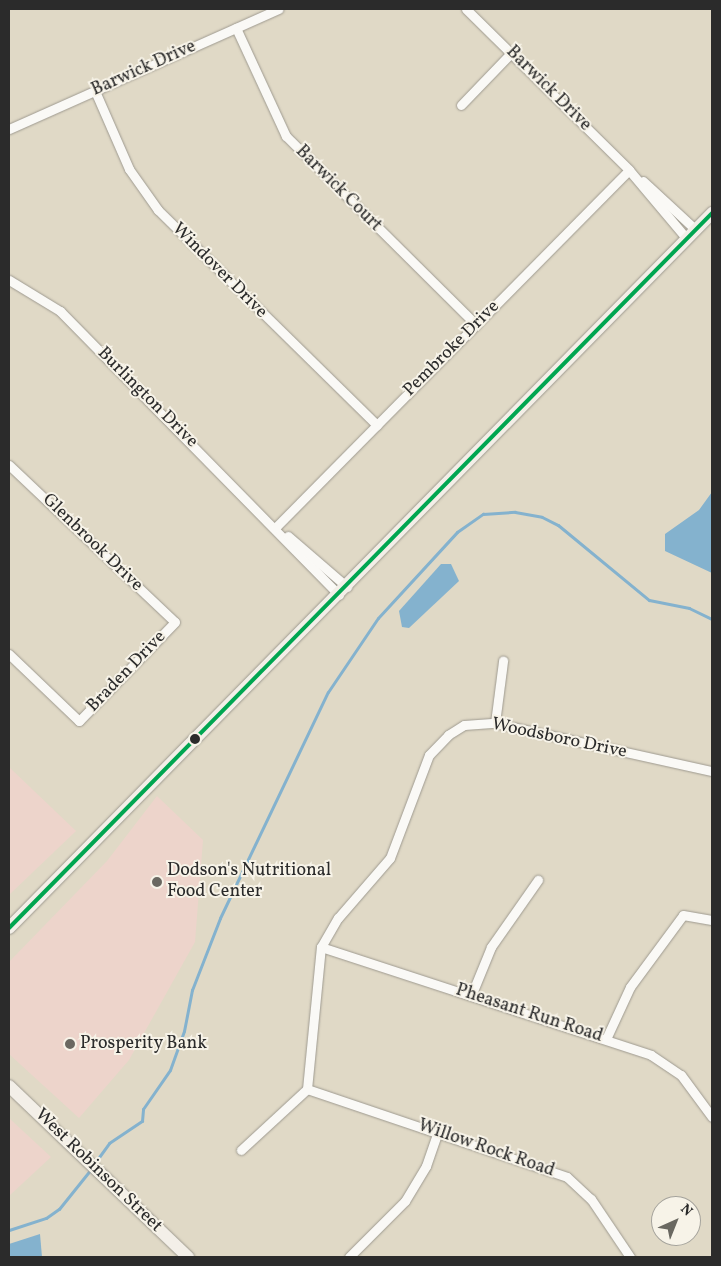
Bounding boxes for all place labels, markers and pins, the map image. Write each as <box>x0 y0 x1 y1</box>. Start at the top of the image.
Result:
unlabelled marker <box>190 734 200 744</box>
place label: Dodson's Nutritional Food Center <box>167 861 331 904</box>
marker: Dodson's Nutritional Food Center <box>151 876 163 888</box>
place label: Prosperity Bank <box>80 1033 207 1055</box>
marker: Prosperity Bank <box>64 1038 76 1050</box>

